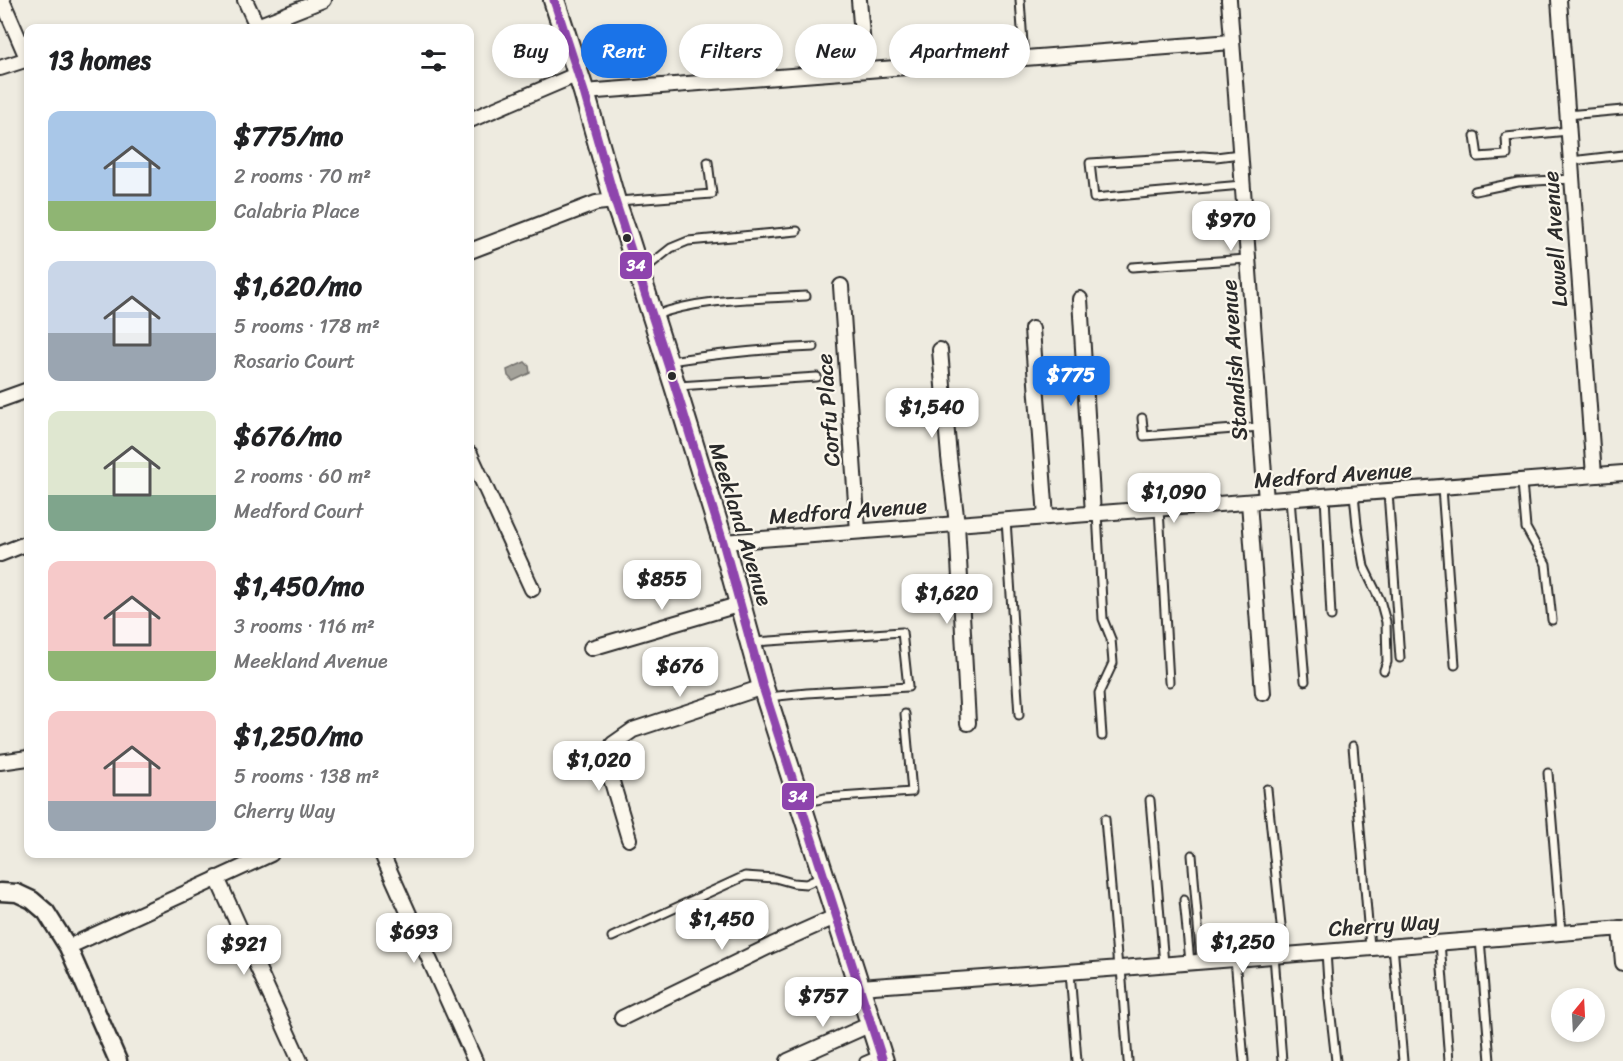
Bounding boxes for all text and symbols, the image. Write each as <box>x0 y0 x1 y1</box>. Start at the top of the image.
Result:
chip: Buy <box>492 24 569 78</box>
chip: Rent <box>581 24 667 78</box>
chip: Filters <box>679 24 783 78</box>
chip: New <box>795 24 877 78</box>
chip: Apartment <box>889 24 1030 78</box>
text: 13 homes <box>48 37 151 83</box>
icon: filters <box>417 44 450 77</box>
text: $775/mo <box>234 113 343 159</box>
icon: home <box>96 135 168 207</box>
text: 2 rooms · 70 m² <box>234 159 371 194</box>
street label: Lowell Avenue <box>1531 170 1579 308</box>
text: Calabria Place <box>234 194 359 229</box>
pin: $970 <box>1195 201 1267 252</box>
text: $970 <box>1206 203 1256 238</box>
unlabelled marker <box>621 232 633 244</box>
line badge: 34 <box>619 251 653 280</box>
text: 34 <box>626 251 645 280</box>
text: $1,620/mo <box>234 263 362 309</box>
street label: Standish Avenue <box>1209 278 1259 442</box>
icon: home <box>96 285 168 357</box>
text: 5 rooms · 178 m² <box>234 309 380 344</box>
text: Rosario Court <box>234 344 355 379</box>
street label: Corfu Place <box>805 352 851 468</box>
pin: $775 <box>1035 356 1107 407</box>
text: $775 <box>1047 358 1095 393</box>
unlabelled marker <box>666 370 678 382</box>
pin: $1,540 <box>883 388 981 439</box>
text: $1,540 <box>900 390 964 425</box>
text: $676/mo <box>234 413 342 459</box>
icon: home <box>96 435 168 507</box>
street label: Meekland Avenue <box>698 437 784 611</box>
street label: Medford Avenue <box>1253 450 1413 500</box>
text: 2 rooms · 60 m² <box>234 459 371 494</box>
pin: $1,090 <box>1125 473 1223 524</box>
text: $1,090 <box>1142 475 1206 510</box>
street label: Medford Avenue <box>768 486 928 536</box>
text: Medford Court <box>234 494 363 529</box>
pin: $855 <box>626 560 698 611</box>
text: $855 <box>637 562 687 597</box>
text: $1,450/mo <box>234 563 364 609</box>
pin: $1,620 <box>898 574 996 625</box>
text: $1,620 <box>916 576 978 611</box>
icon: home <box>96 585 168 657</box>
text: 3 rooms · 116 m² <box>234 609 375 644</box>
text: Meekland Avenue <box>234 644 388 679</box>
pin: $676 <box>644 647 716 698</box>
text: $676 <box>656 649 704 684</box>
text: $1,250/mo <box>234 713 363 759</box>
icon: home <box>96 735 168 807</box>
pin: $1,020 <box>550 741 648 792</box>
text: $1,020 <box>567 743 631 778</box>
text: 5 rooms · 138 m² <box>234 759 379 794</box>
line badge: 34 <box>781 782 815 811</box>
text: 34 <box>788 782 807 811</box>
text: Cherry Way <box>234 794 335 829</box>
pin: $1,450 <box>673 900 771 951</box>
text: $1,450 <box>690 902 754 937</box>
street label: Cherry Way <box>1327 902 1441 948</box>
pin: $693 <box>378 913 450 964</box>
text: $693 <box>390 915 438 950</box>
pin: $1,250 <box>1194 923 1292 974</box>
pin: $921 <box>208 925 280 976</box>
text: $1,250 <box>1211 925 1275 960</box>
text: $921 <box>221 927 267 962</box>
pin: $757 <box>787 977 859 1028</box>
text: $757 <box>799 979 847 1014</box>
north arrow <box>1551 988 1605 1042</box>
map controls <box>1551 988 1605 1042</box>

